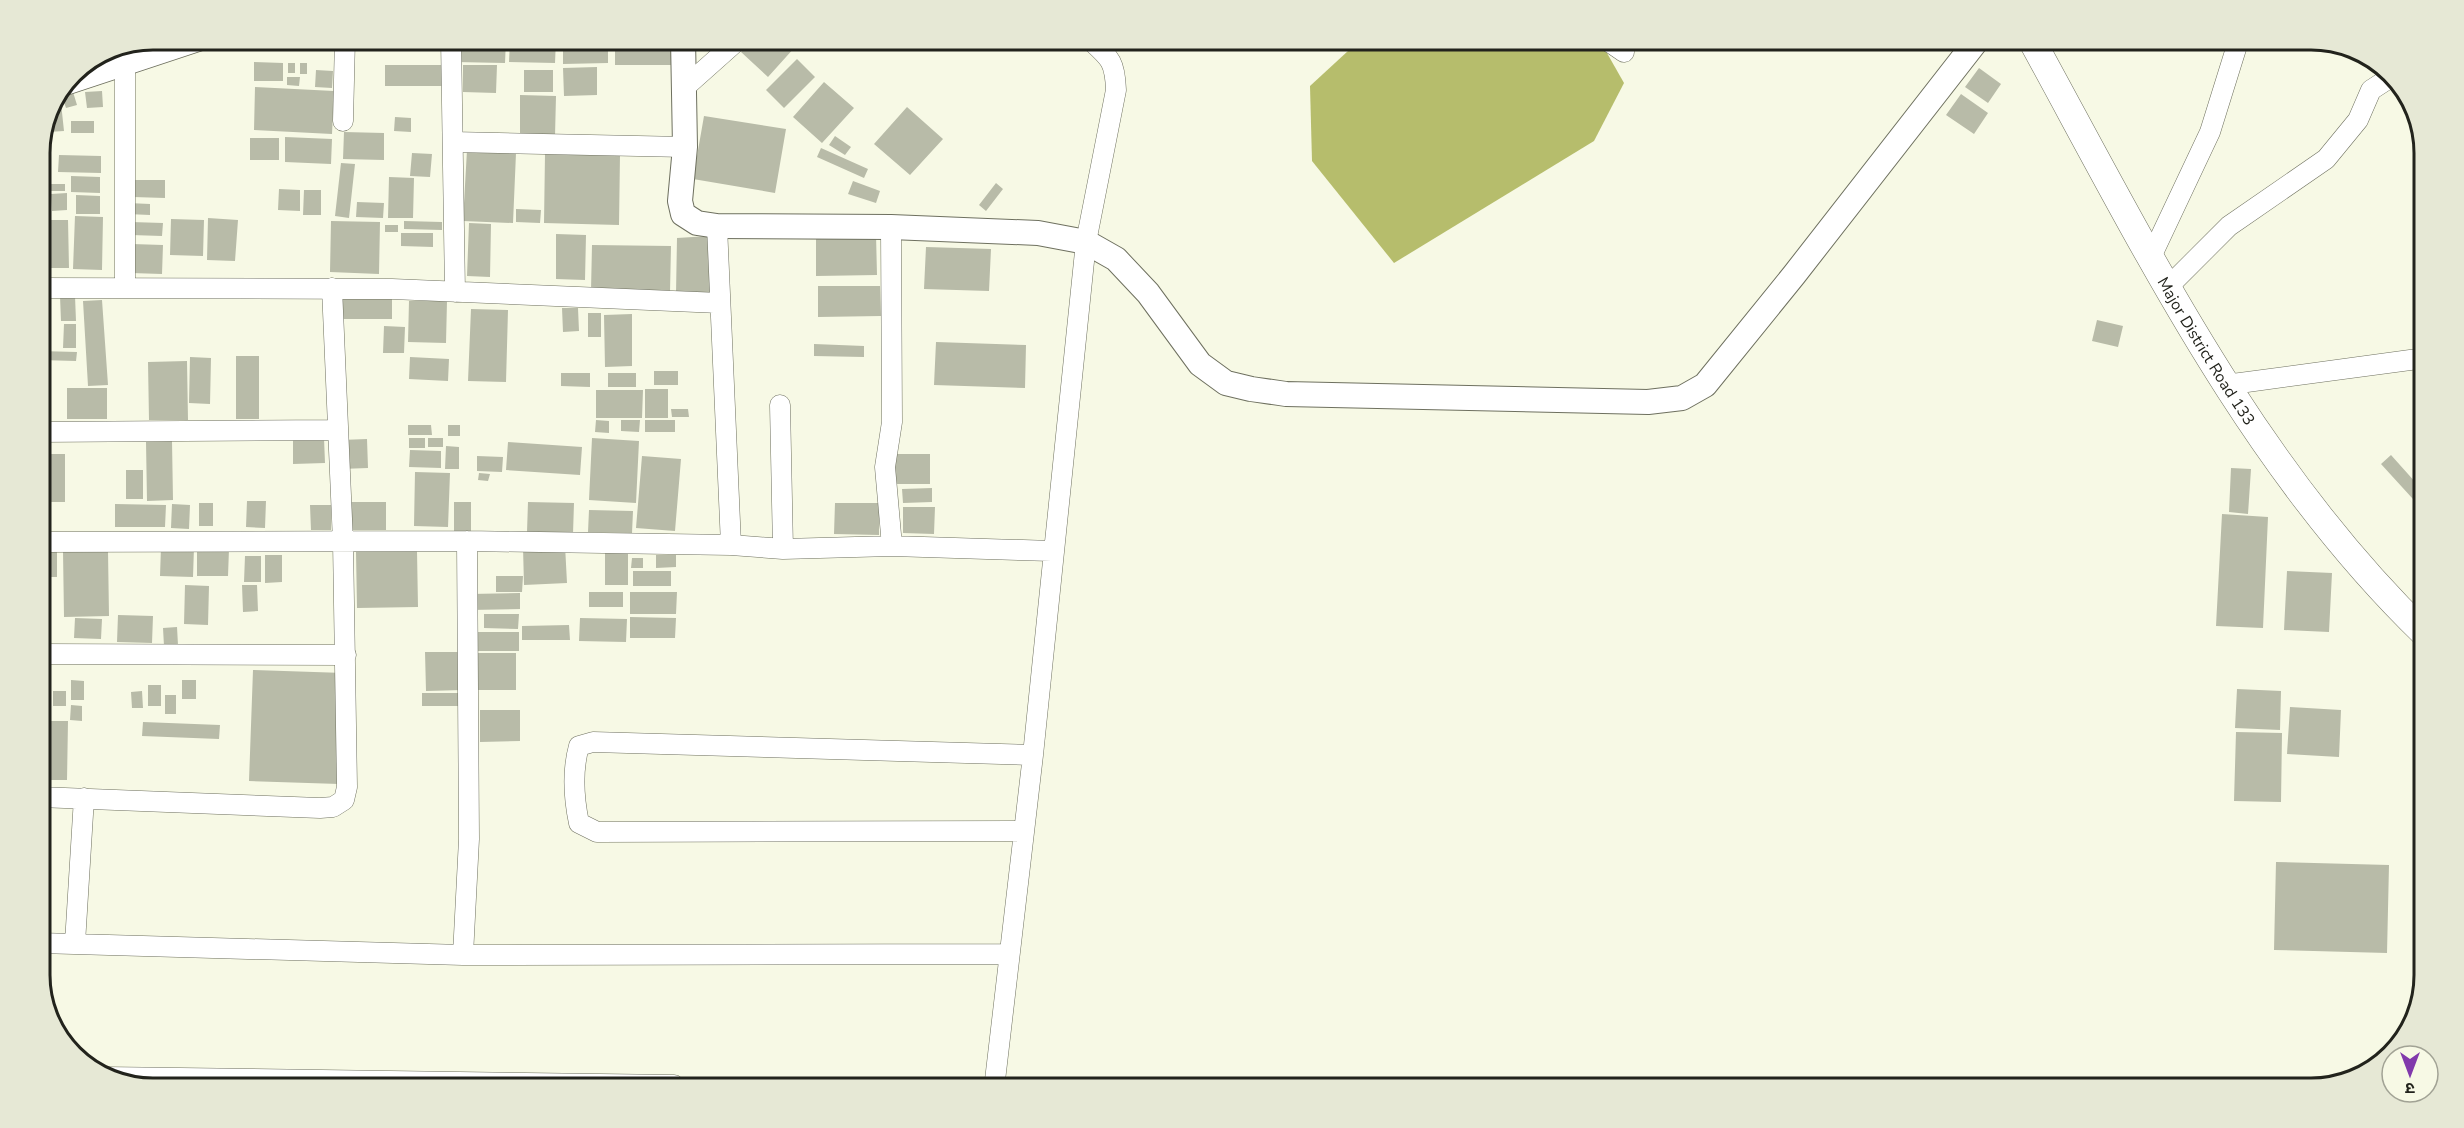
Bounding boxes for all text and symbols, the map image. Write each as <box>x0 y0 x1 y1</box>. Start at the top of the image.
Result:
street label: Major District Road 133 <box>2152 273 2260 430</box>
north arrow <box>2380 1044 2440 1104</box>
text: उ <box>2405 1077 2415 1099</box>

